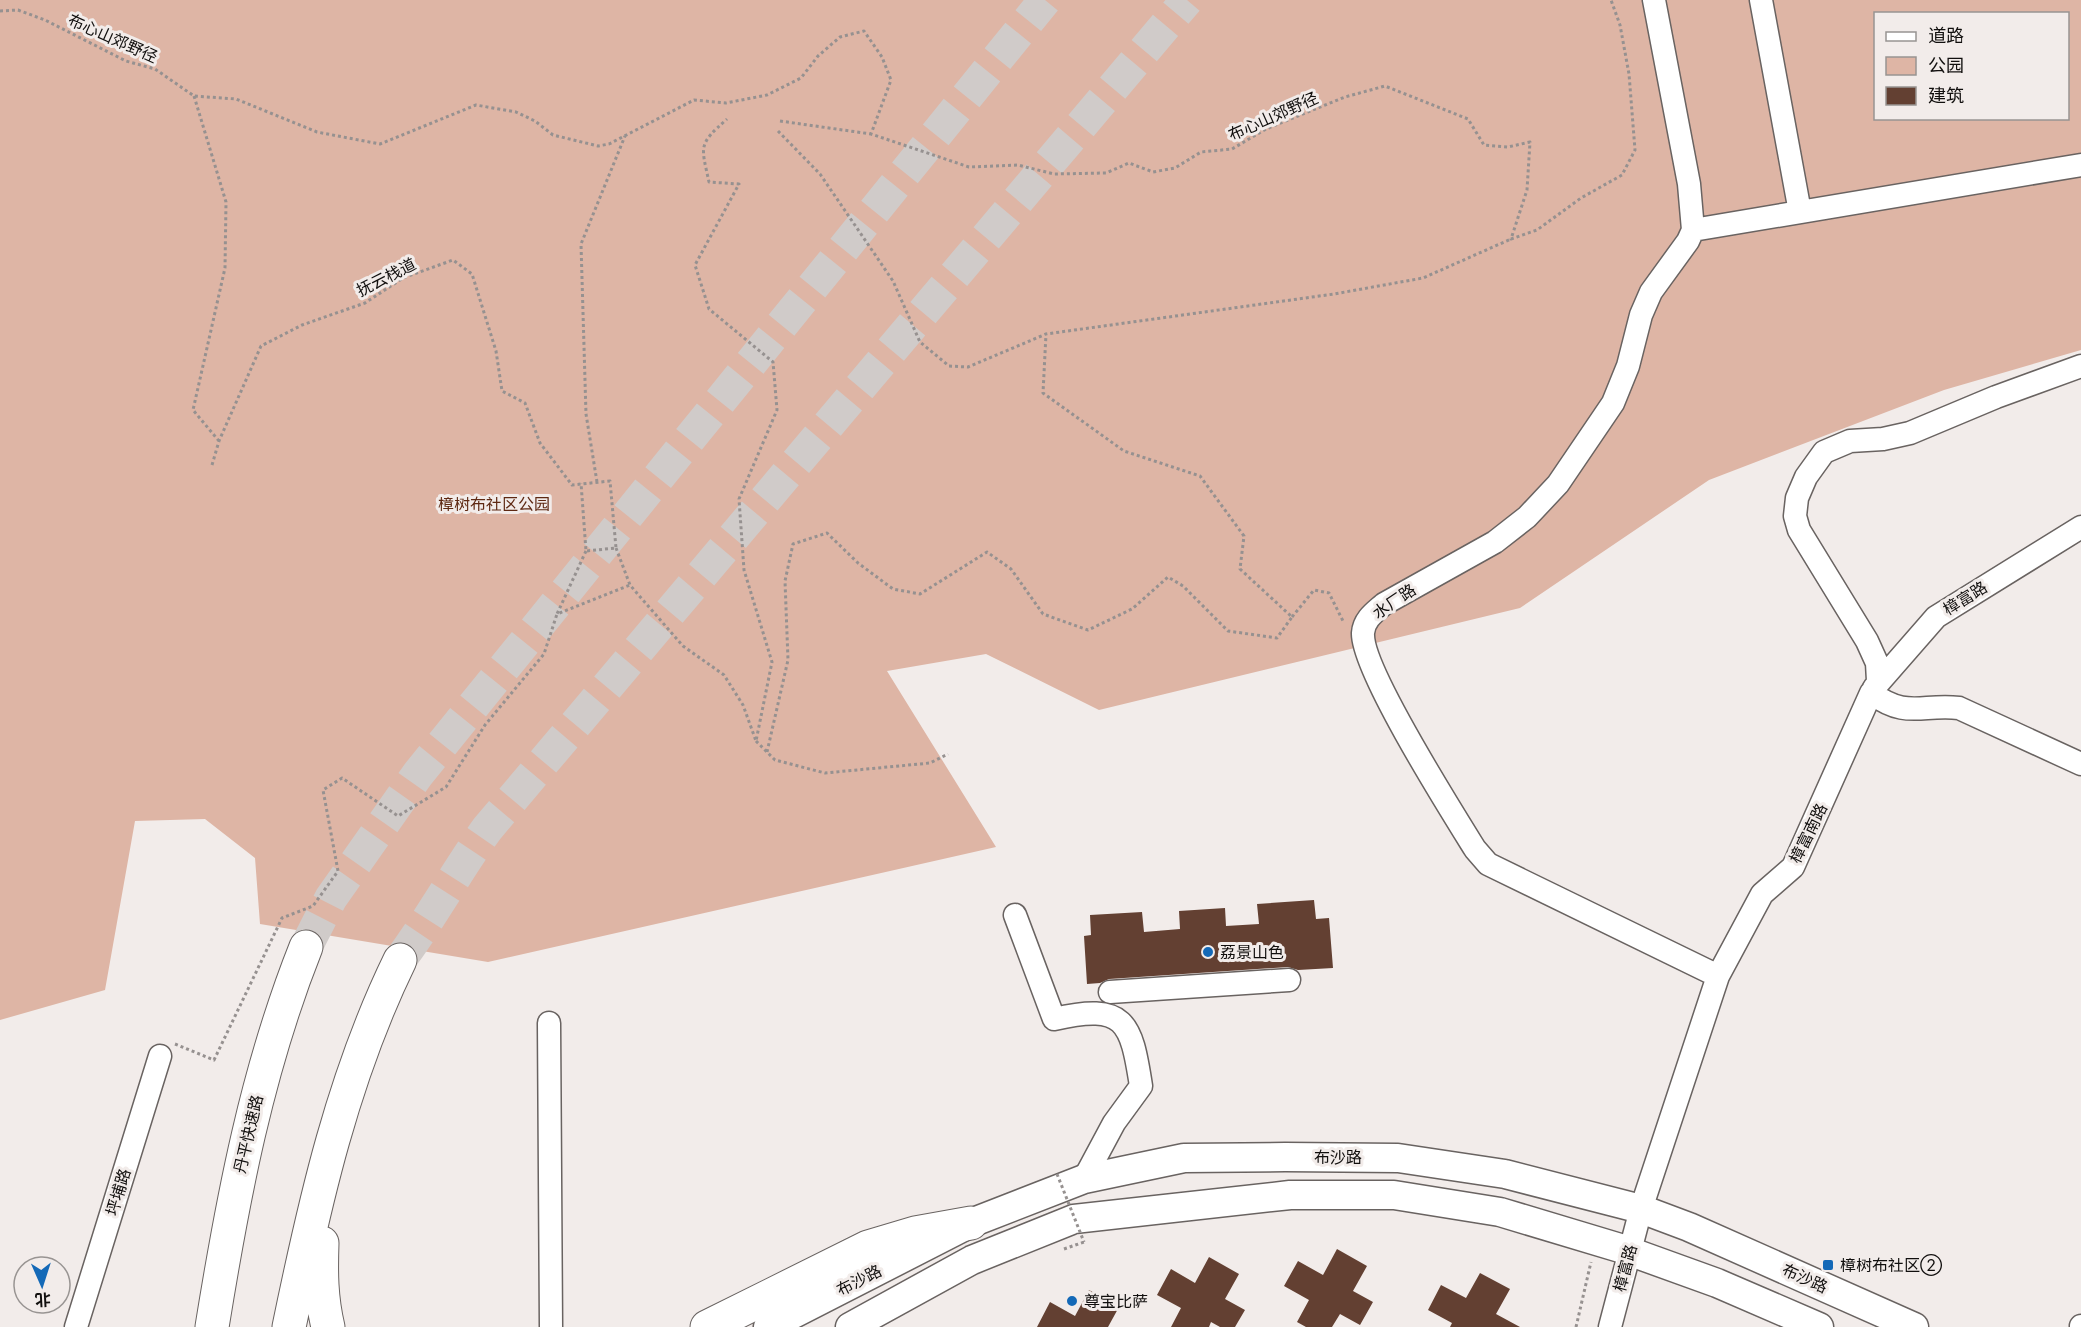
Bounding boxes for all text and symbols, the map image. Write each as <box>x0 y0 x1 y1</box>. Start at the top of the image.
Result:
street label: 布心山郊野径 <box>65 9 161 67</box>
legend <box>1874 12 2069 120</box>
text: 道路 <box>1928 25 1964 46</box>
text: 公园 <box>1928 55 1964 76</box>
text: 建筑 <box>1928 85 1964 106</box>
street label: 布心山郊野径 <box>1225 87 1321 145</box>
street label: 抚云栈道 <box>353 254 419 300</box>
park label: 樟树布社区公园 <box>438 494 550 514</box>
street label: 樟富路 <box>1939 577 1991 619</box>
street label: 水厂路 <box>1369 579 1419 623</box>
street label: 樟富南路 <box>1785 800 1831 866</box>
place label: 荔景山色 <box>1220 942 1284 962</box>
marker: 荔景山色 <box>1201 945 1215 959</box>
street label: 丹平快速路 <box>229 1093 267 1175</box>
street label: 布沙路 <box>1314 1147 1362 1167</box>
street label: 坪埔路 <box>101 1166 135 1218</box>
street label: 樟富路 <box>1609 1242 1641 1294</box>
place label: 樟树布社区② <box>1840 1254 1943 1276</box>
north arrow <box>12 1255 72 1315</box>
marker: 樟树布社区② <box>1821 1258 1835 1272</box>
street label: 布沙路 <box>1779 1259 1831 1297</box>
street label: 布沙路 <box>833 1260 885 1300</box>
text: 北 <box>34 1290 51 1310</box>
place label: 尊宝比萨 <box>1084 1291 1148 1311</box>
marker: 尊宝比萨 <box>1065 1294 1079 1308</box>

